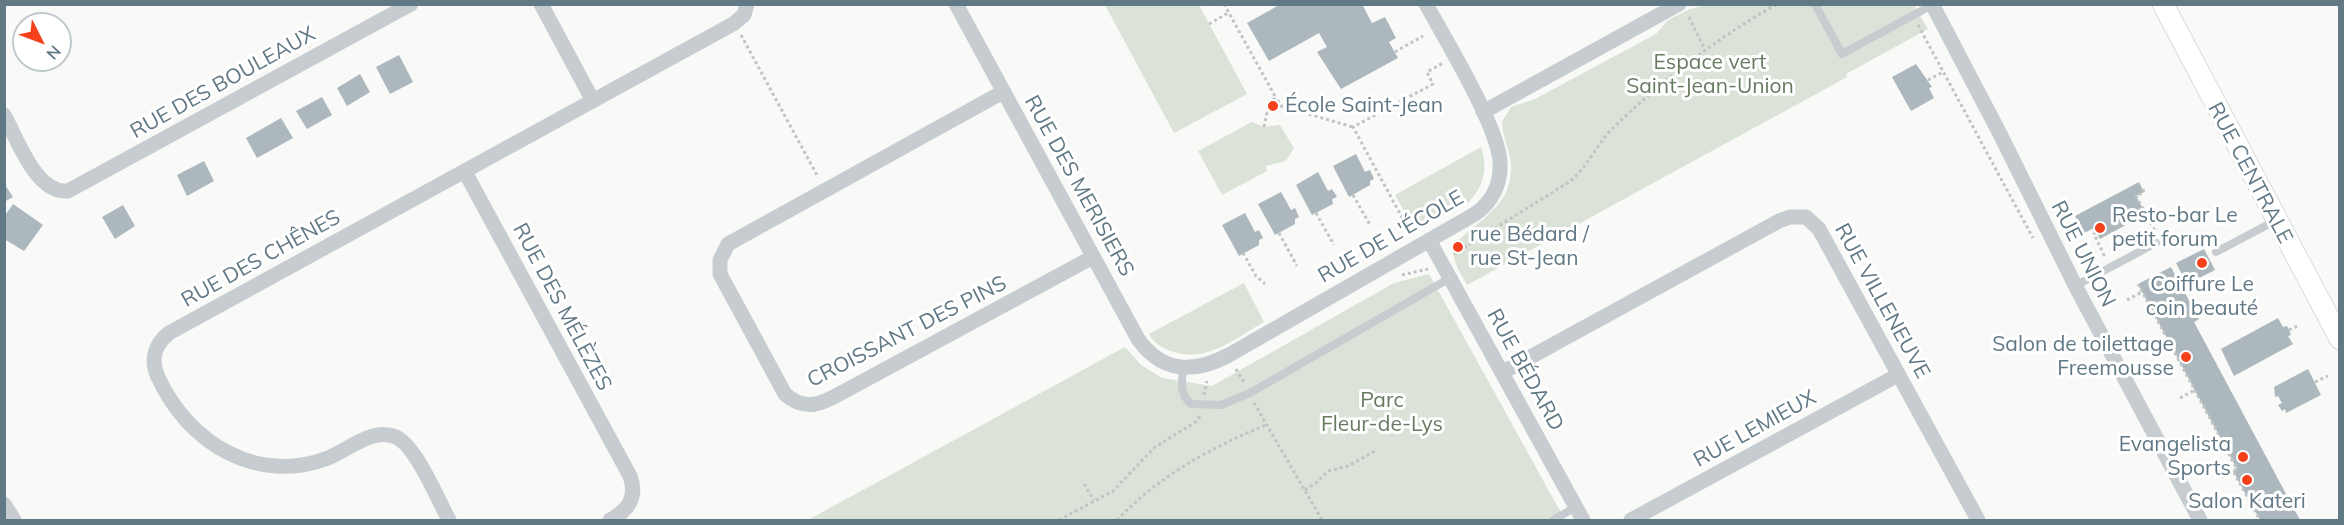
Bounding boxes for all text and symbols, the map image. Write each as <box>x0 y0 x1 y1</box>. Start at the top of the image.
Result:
north arrow <box>12 12 72 72</box>
street label: RUE DES BOULEAUX <box>126 22 320 144</box>
text: N <box>42 42 65 64</box>
park label: Espace vert Saint-Jean-Union <box>1626 50 1794 100</box>
street label: RUE DES MERISIERS <box>1019 91 1139 281</box>
place label: École Saint-Jean <box>1285 93 1443 119</box>
street label: RUE CENTRALE <box>2202 98 2298 248</box>
marker: École Saint-Jean <box>1266 99 1280 113</box>
street label: RUE DE L'ÉCOLE <box>1314 185 1468 289</box>
street label: RUE UNION <box>2045 197 2121 311</box>
place label: Resto-bar Le petit forum <box>2112 203 2238 253</box>
street label: RUE DES CHÊNES <box>177 205 345 313</box>
street label: RUE DES MÉLÈZES <box>507 219 617 395</box>
street label: RUE VILLENEUVE <box>1829 219 1935 383</box>
marker: Resto-bar Le petit forum <box>2093 221 2107 235</box>
place label: rue Bédard / rue St-Jean <box>1470 222 1589 272</box>
marker: rue Bédard / rue St-Jean <box>1451 240 1465 254</box>
marker: Coiffure Le coin beauté <box>2195 256 2209 270</box>
street label: CROISSANT DES PINS <box>803 271 1011 393</box>
place label: Coiffure Le coin beauté <box>2146 272 2258 322</box>
street label: RUE BÉDARD <box>1481 305 1569 435</box>
place label: Salon de toilettage Freemousse <box>1992 332 2174 382</box>
marker: Salon de toilettage Freemousse <box>2179 350 2193 364</box>
street label: RUE LEMIEUX <box>1689 385 1821 473</box>
park label: Parc Fleur-de-Lys <box>1321 388 1443 438</box>
place label: Evangelista Sports <box>2119 432 2231 482</box>
marker: Evangelista Sports <box>2236 450 2250 464</box>
marker: Salon Kateri <box>2240 473 2254 487</box>
place label: Salon Kateri <box>2188 489 2306 515</box>

